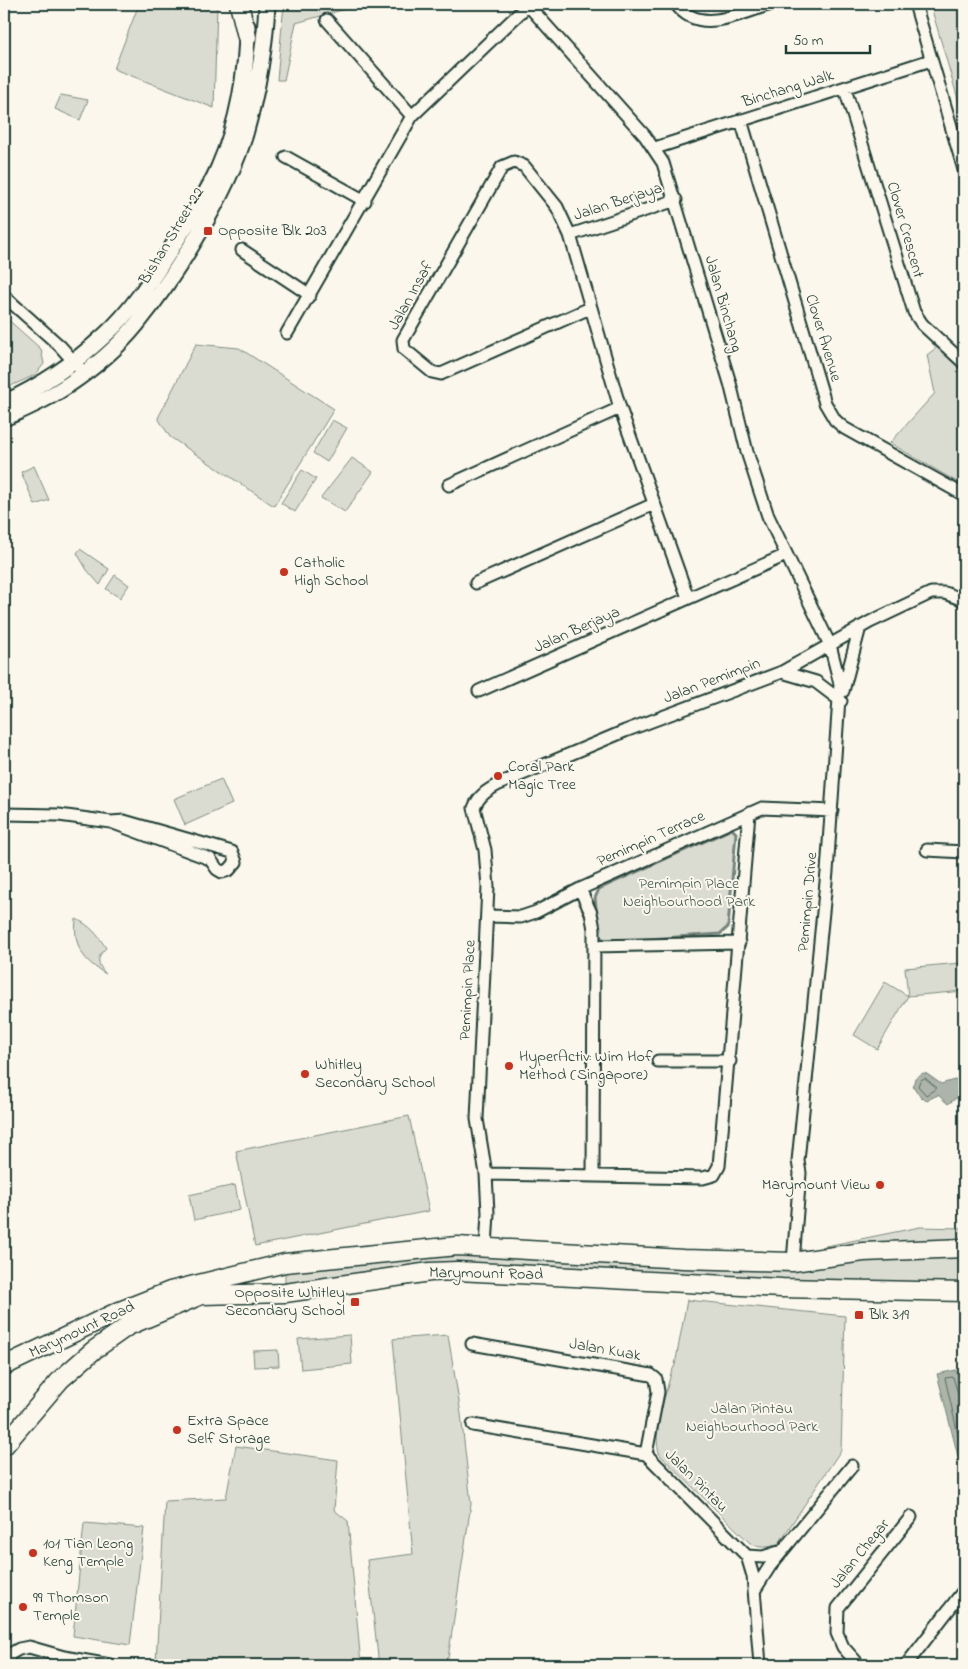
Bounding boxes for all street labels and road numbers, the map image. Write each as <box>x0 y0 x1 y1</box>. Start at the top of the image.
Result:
street label: Binchang Walk <box>738 63 838 115</box>
street label: Jalan Berjaya <box>571 176 665 228</box>
street label: Clover Crescent <box>880 179 930 282</box>
street label: Bishan Street 22 <box>133 183 211 290</box>
street label: Jalan Binchang <box>698 253 748 355</box>
street label: Jalan Insaf <box>382 257 440 335</box>
street label: Clover Avenue <box>798 291 848 386</box>
street label: Jalan Berjaya <box>530 600 624 660</box>
street label: Jalan Pemimpin <box>660 651 764 711</box>
street label: Pemimpin Terrace <box>593 804 710 874</box>
street label: Pemimpin Drive <box>792 850 824 953</box>
street label: Pemimpin Place <box>453 938 483 1041</box>
street label: Marymount Road <box>429 1261 543 1287</box>
street label: Marymount Road <box>25 1295 139 1365</box>
street label: Jalan Kuak <box>567 1332 644 1368</box>
street label: Jalan Pintau <box>659 1444 733 1518</box>
street label: Jalan Chegar <box>824 1514 896 1594</box>

